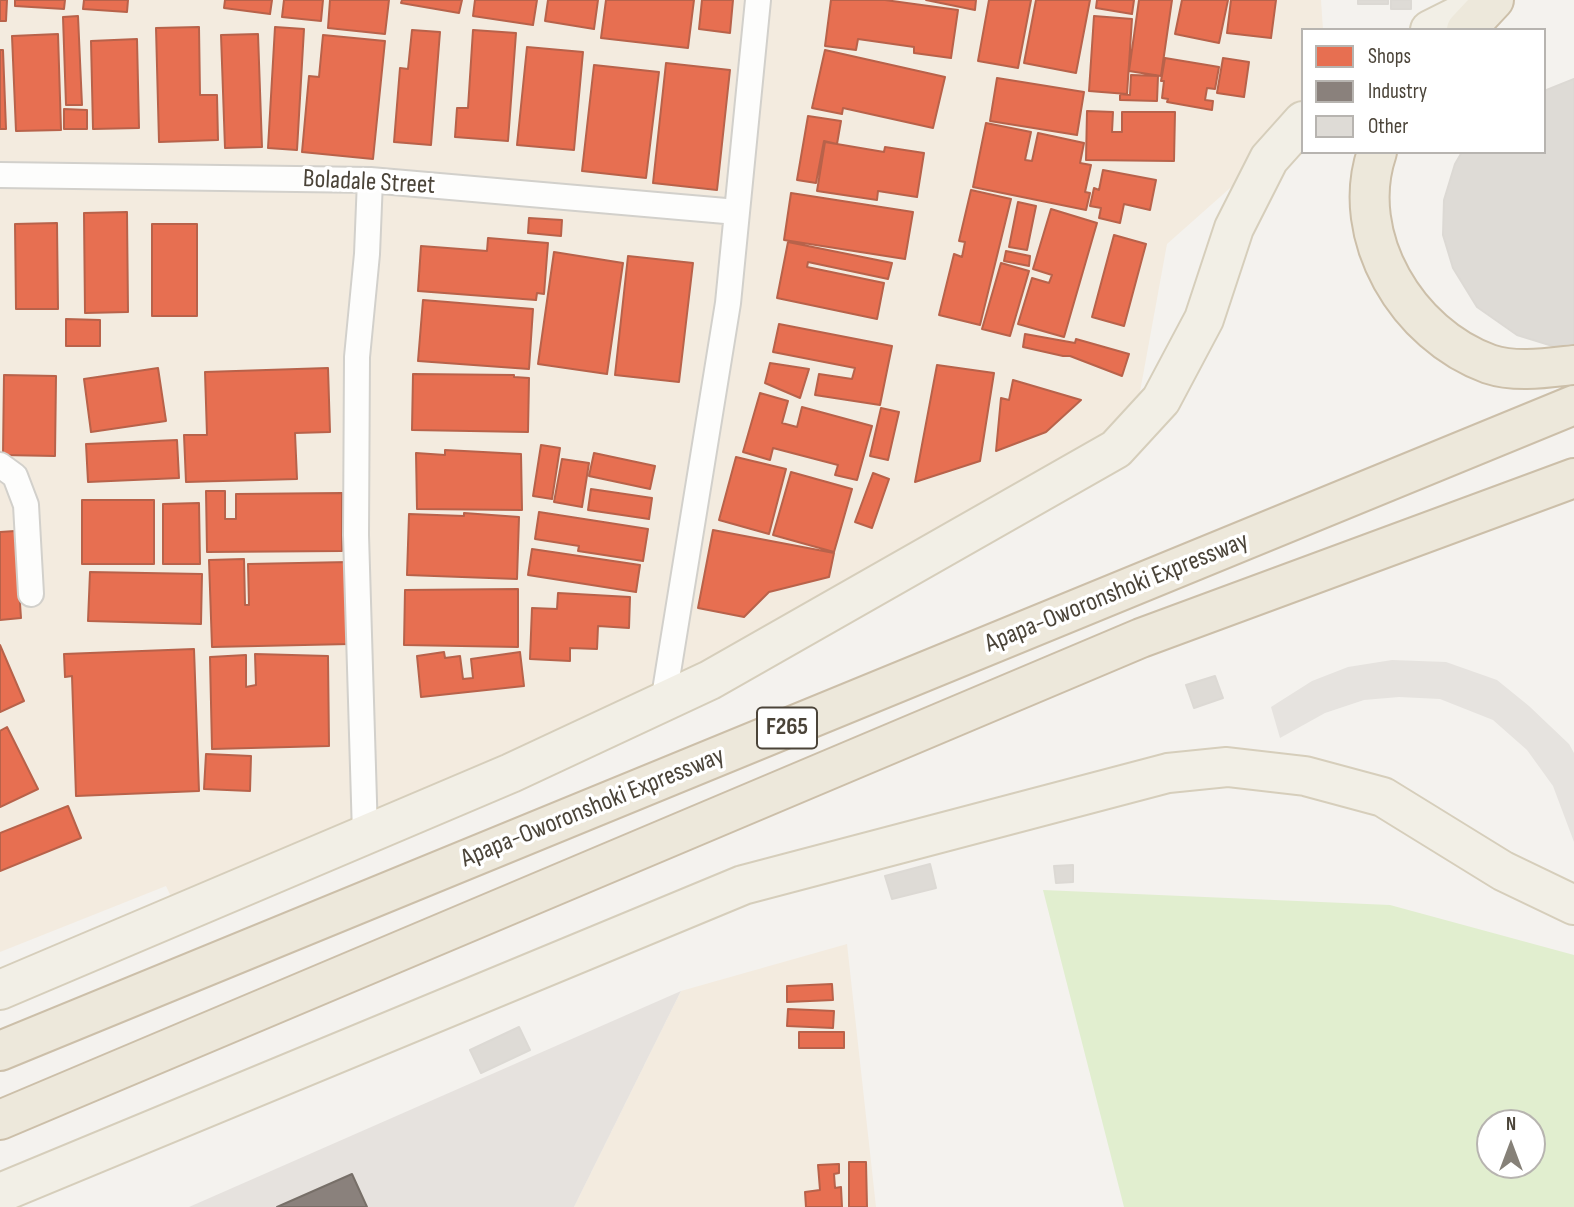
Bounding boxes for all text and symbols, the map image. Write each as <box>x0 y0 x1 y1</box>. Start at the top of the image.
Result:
legend <box>1301 28 1546 154</box>
text: Shops <box>1368 44 1411 69</box>
text: Industry <box>1368 79 1427 104</box>
text: Other <box>1368 114 1408 139</box>
street label: Boladale Street <box>302 164 436 202</box>
street label: Apapa-Oworonshoki Expressway <box>981 526 1253 660</box>
road number: F265 <box>757 708 817 748</box>
street label: Apapa-Oworonshoki Expressway <box>457 741 729 875</box>
north arrow <box>1476 1109 1546 1179</box>
text: N <box>1506 1113 1516 1136</box>

